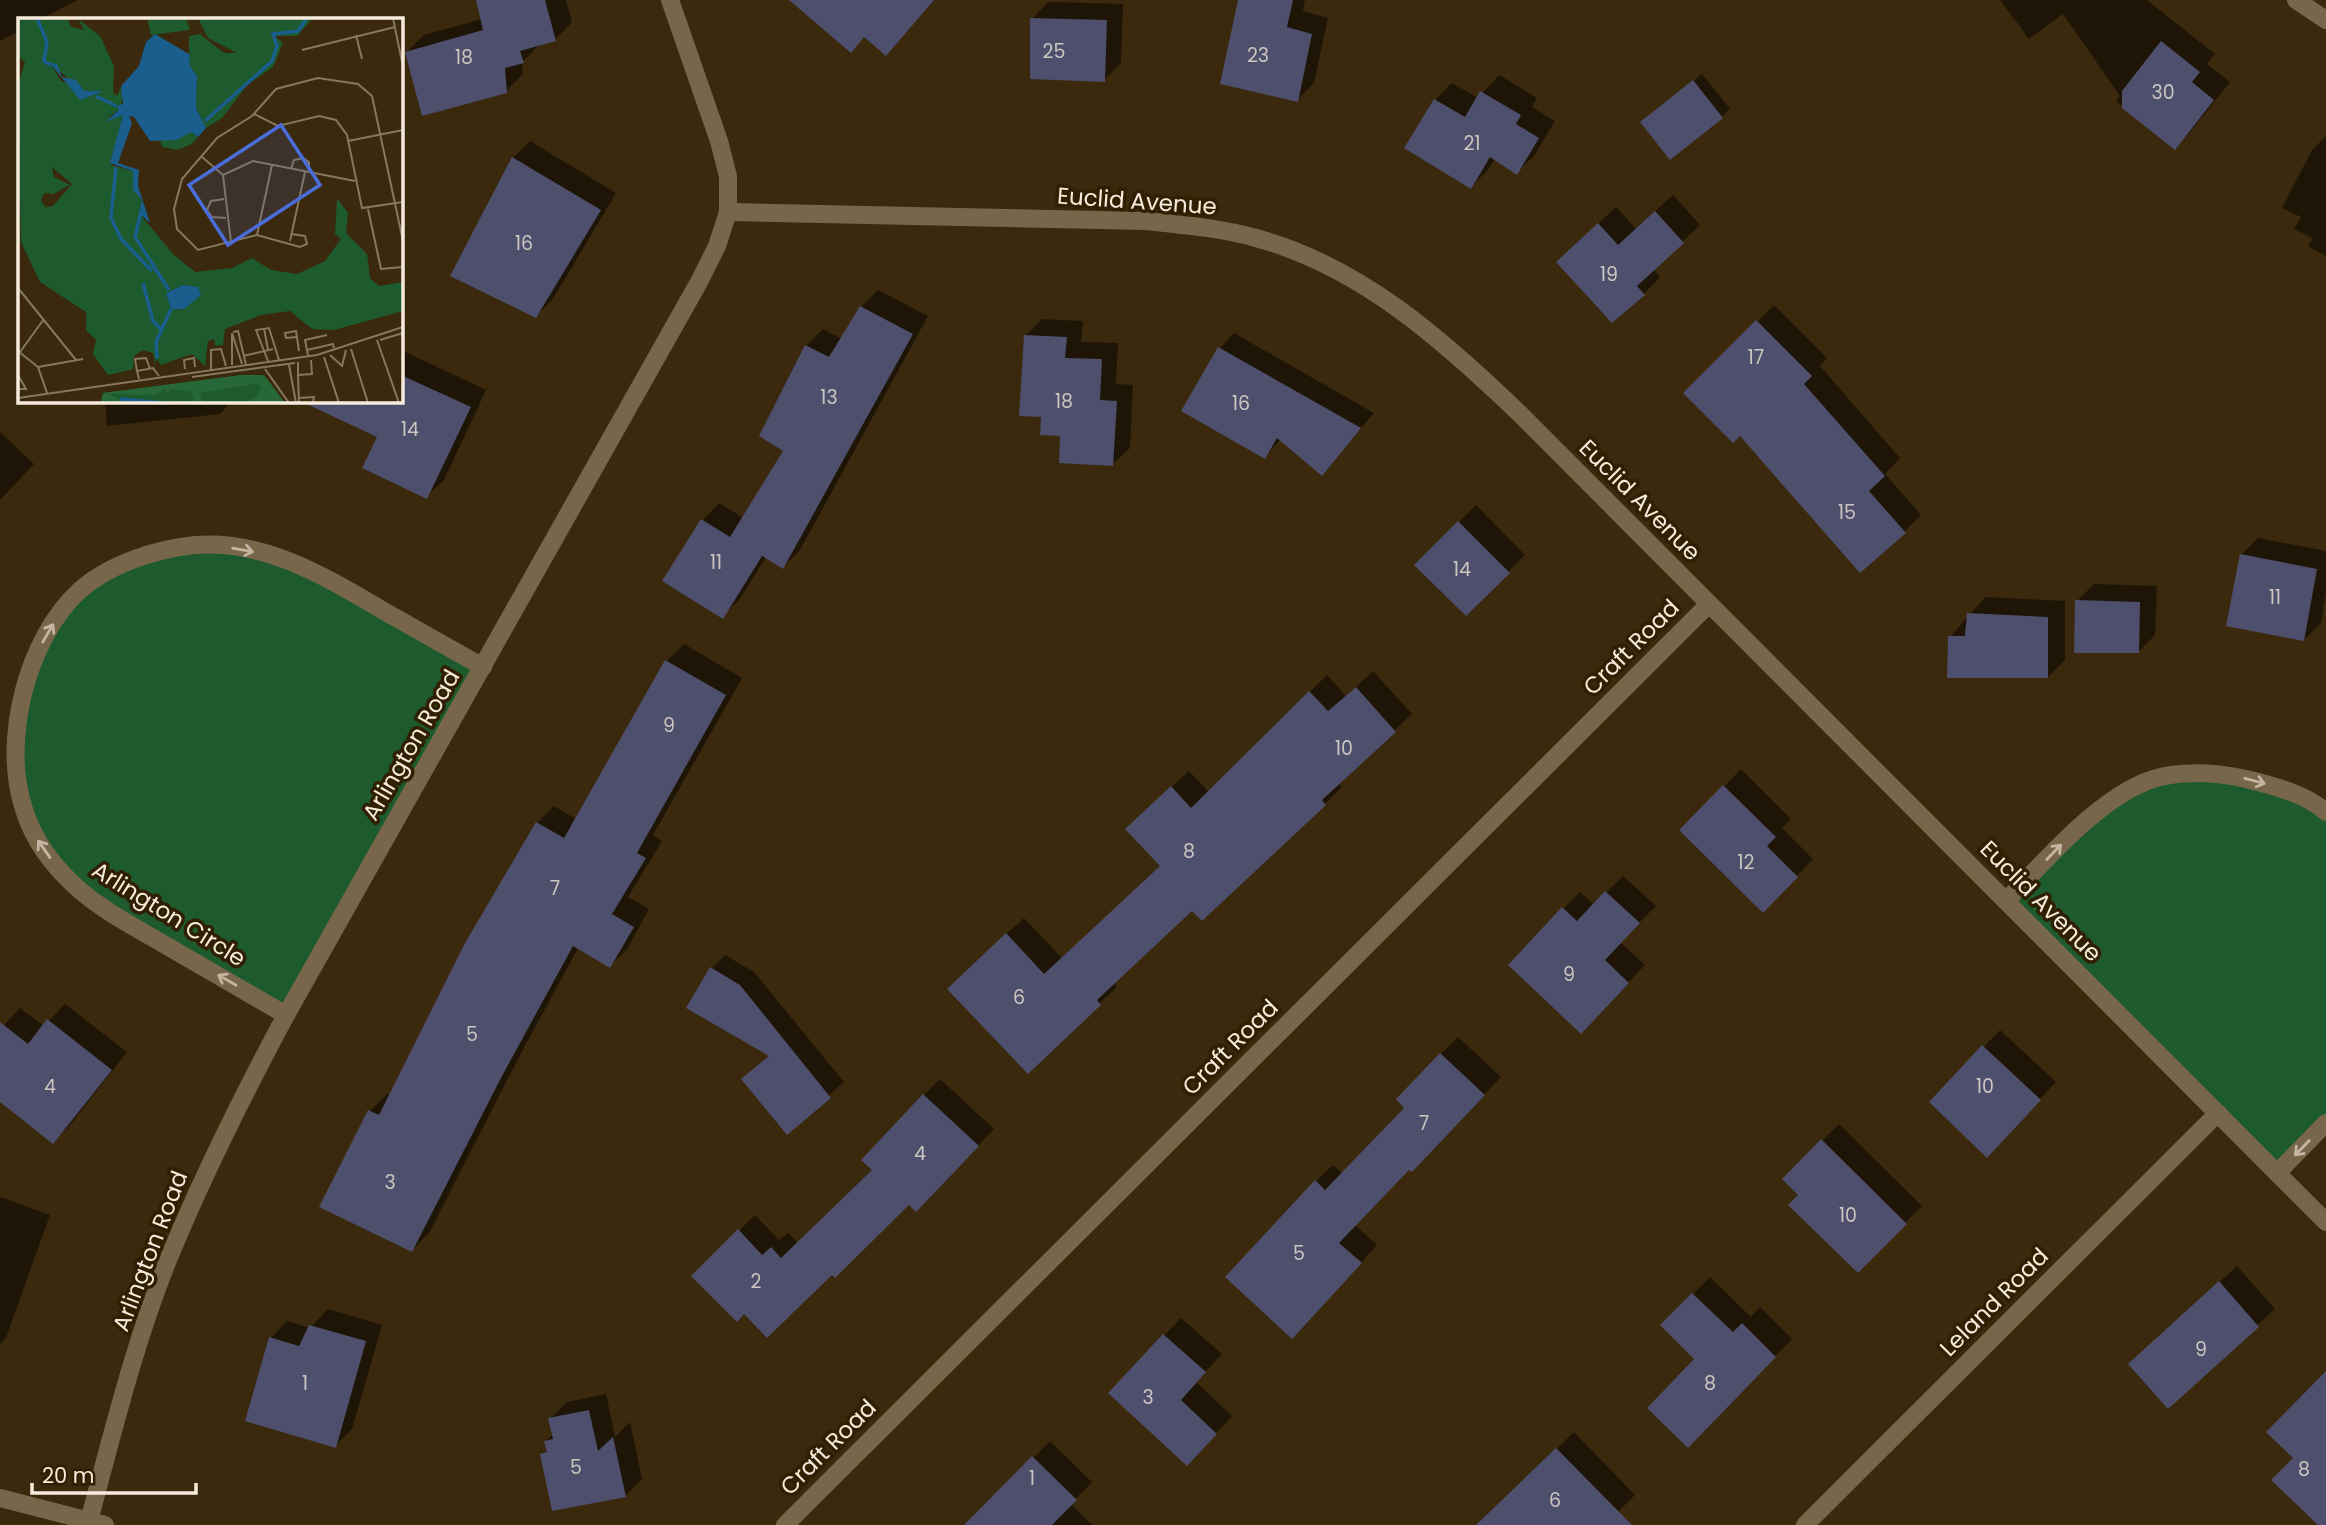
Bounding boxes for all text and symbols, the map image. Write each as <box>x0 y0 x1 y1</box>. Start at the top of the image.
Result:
inset map <box>18 18 402 402</box>
house number: 25 <box>1043 38 1065 65</box>
house number: 23 <box>1247 42 1269 69</box>
house number: 18 <box>455 44 473 71</box>
house number: 30 <box>2151 79 2175 106</box>
house number: 21 <box>1463 130 1481 157</box>
street label: Euclid Avenue <box>1056 179 1218 223</box>
house number: 16 <box>515 230 533 257</box>
house number: 19 <box>1600 261 1618 288</box>
house number: 17 <box>1748 344 1764 371</box>
house number: 13 <box>820 384 838 411</box>
house number: 18 <box>1055 388 1073 415</box>
house number: 16 <box>1232 390 1250 417</box>
house number: 14 <box>401 416 419 443</box>
street label: Euclid Avenue <box>1572 432 1708 568</box>
house number: 15 <box>1838 499 1856 526</box>
one-way arrow <box>231 544 254 557</box>
house number: 11 <box>710 549 722 576</box>
house number: 14 <box>1453 556 1471 583</box>
house number: 11 <box>2269 584 2281 611</box>
street label: Craft Road <box>1576 592 1686 702</box>
one-way arrow <box>41 624 55 644</box>
street label: Arlington Road <box>355 664 467 826</box>
house number: 9 <box>663 712 675 739</box>
house number: 10 <box>1335 735 1353 762</box>
one-way arrow <box>2244 775 2266 788</box>
street label: Euclid Avenue <box>1973 833 2109 969</box>
house number: 8 <box>1183 838 1195 865</box>
one-way arrow <box>37 840 51 859</box>
one-way arrow <box>2045 844 2062 861</box>
house number: 12 <box>1737 849 1755 876</box>
street label: Arlington Circle <box>86 854 252 974</box>
house number: 7 <box>550 875 560 902</box>
house number: 9 <box>1563 961 1575 988</box>
one-way arrow <box>217 973 237 987</box>
house number: 6 <box>1013 984 1025 1011</box>
street label: Craft Road <box>1175 992 1285 1102</box>
house number: 5 <box>466 1021 478 1048</box>
house number: 4 <box>44 1073 56 1100</box>
house number: 10 <box>1976 1073 1994 1100</box>
house number: 7 <box>1419 1110 1429 1137</box>
one-way arrow <box>2293 1139 2310 1156</box>
house number: 4 <box>914 1140 926 1167</box>
street label: Arlington Road <box>105 1166 195 1336</box>
house number: 3 <box>384 1169 396 1196</box>
house number: 10 <box>1839 1202 1857 1229</box>
house number: 5 <box>1293 1240 1305 1267</box>
street label: Leland Road <box>1933 1241 2055 1363</box>
house number: 2 <box>751 1268 762 1295</box>
house number: 9 <box>2195 1336 2207 1363</box>
house number: 1 <box>302 1370 308 1397</box>
house number: 8 <box>1704 1370 1716 1397</box>
house number: 3 <box>1142 1384 1154 1411</box>
street label: Craft Road <box>773 1392 883 1502</box>
scale bar <box>32 1452 196 1496</box>
house number: 5 <box>570 1454 582 1481</box>
house number: 8 <box>2298 1456 2310 1483</box>
text: 20 m <box>42 1461 95 1490</box>
house number: 1 <box>1029 1465 1035 1492</box>
house number: 6 <box>1549 1487 1561 1514</box>

